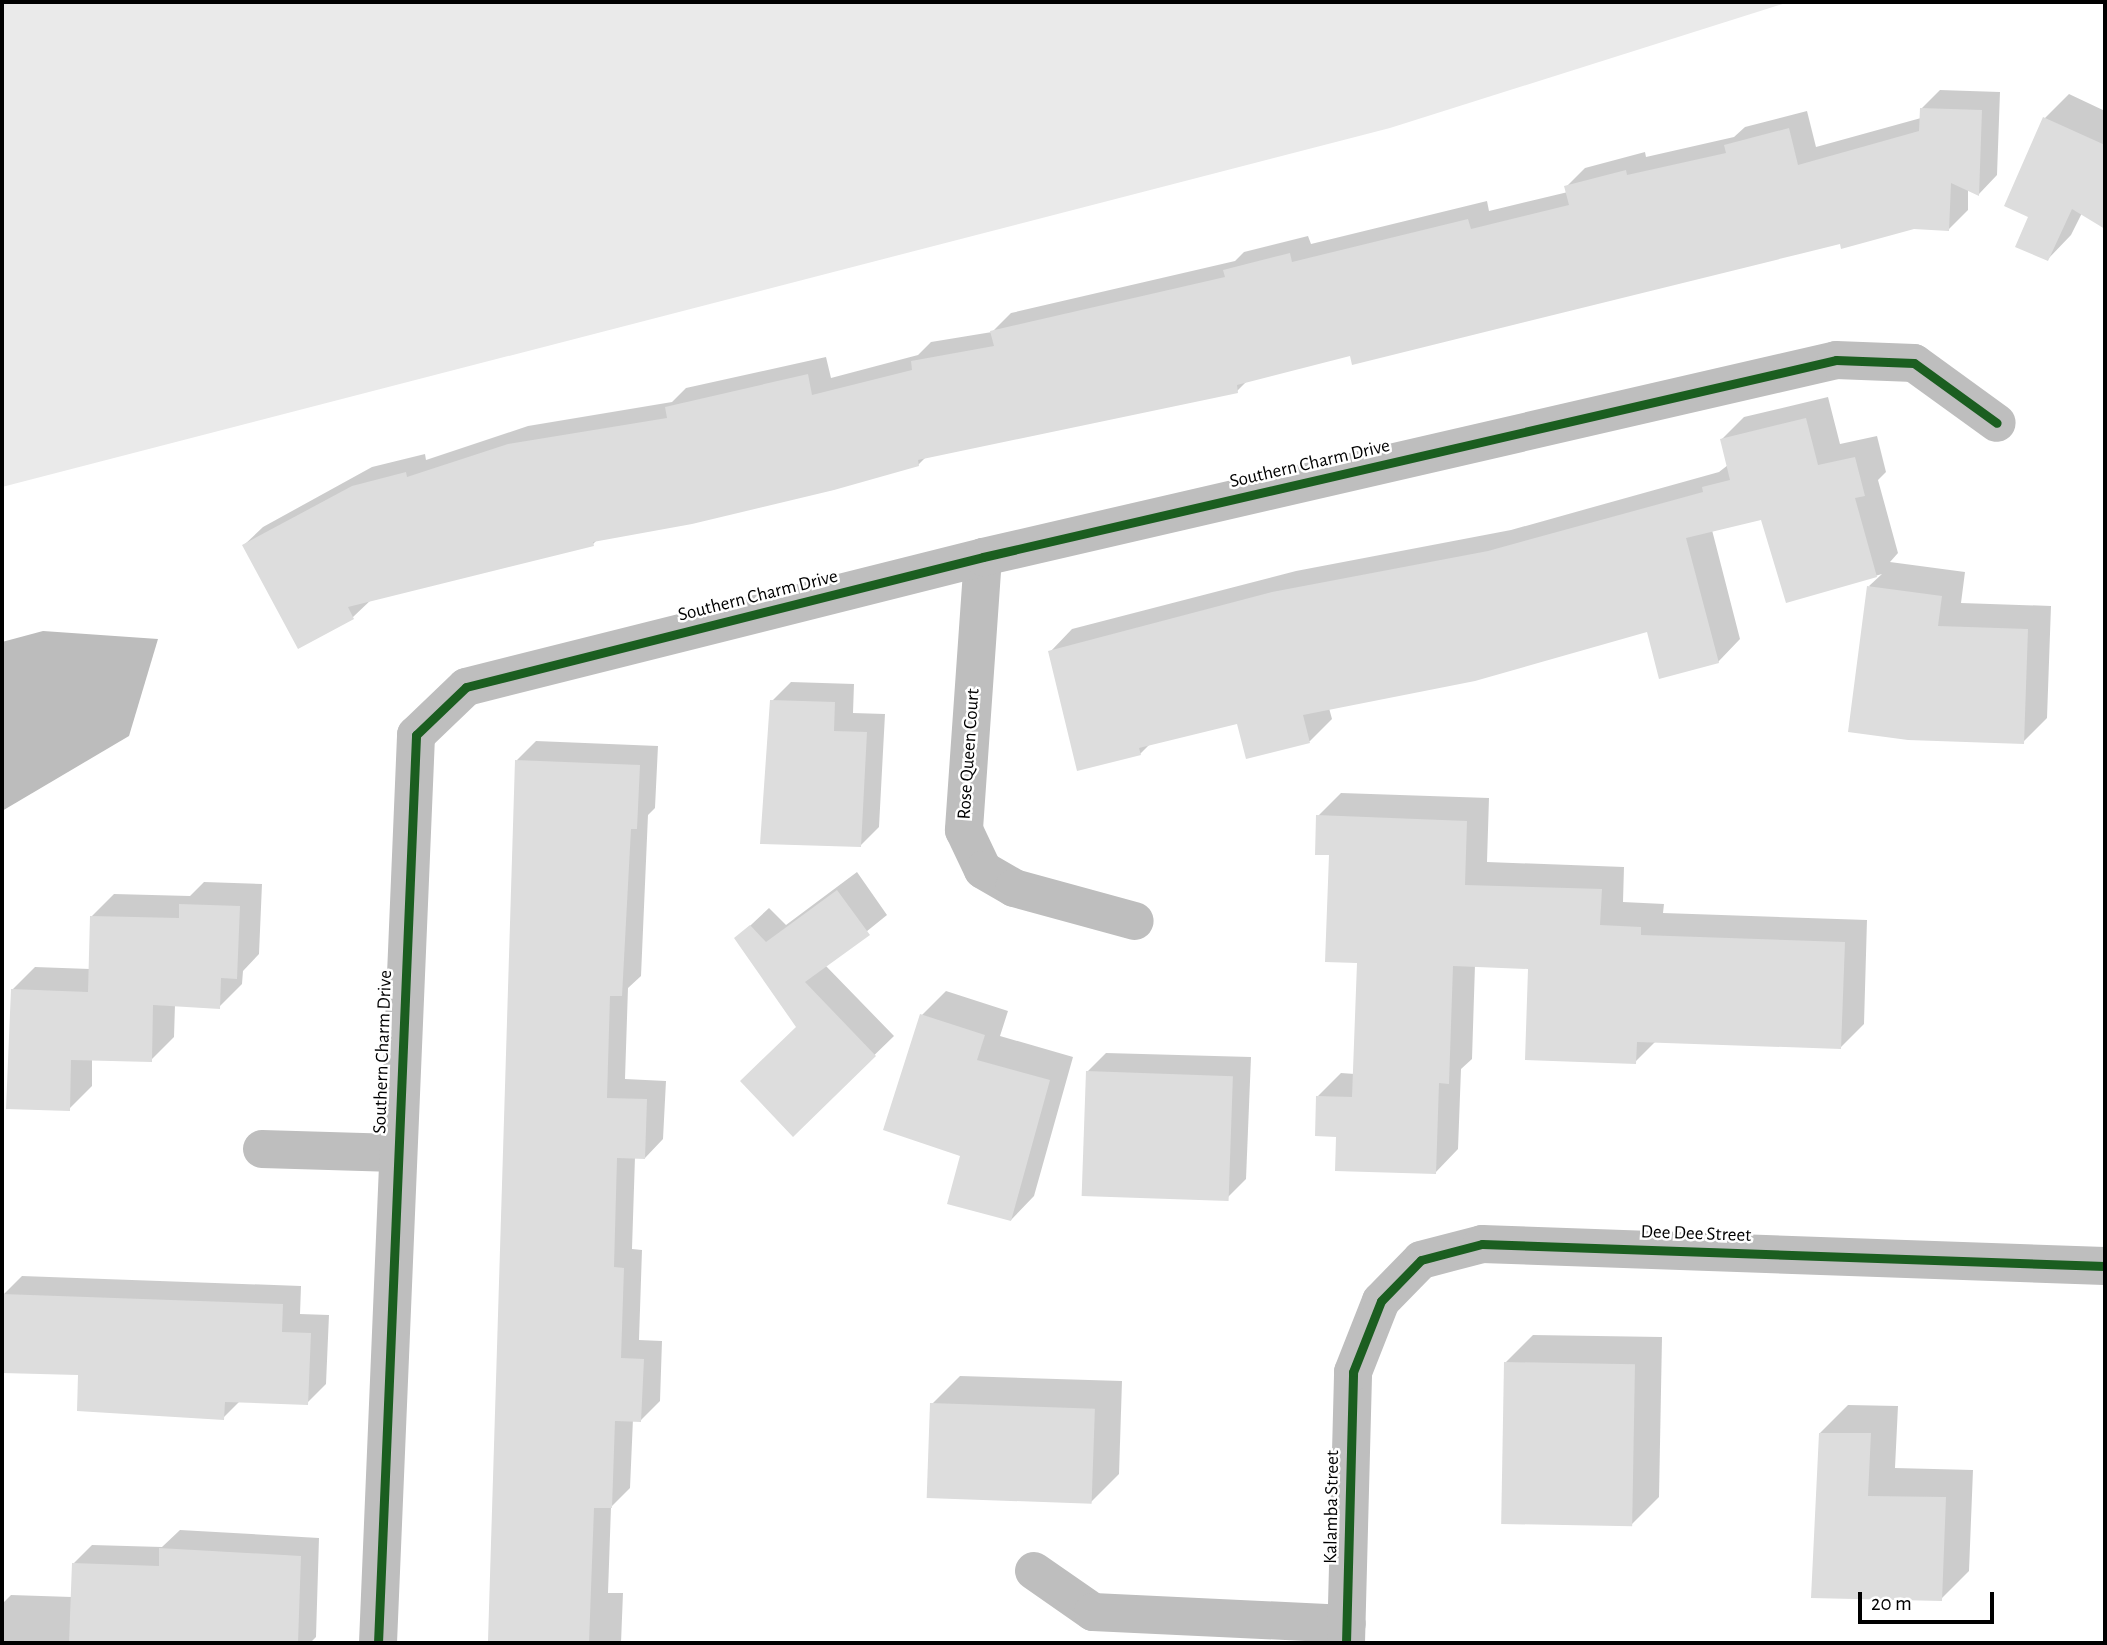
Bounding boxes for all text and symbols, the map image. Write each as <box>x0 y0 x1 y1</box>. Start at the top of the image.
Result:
street label: Southern Charm Drive <box>1228 434 1392 494</box>
street label: Southern Charm Drive <box>676 565 840 627</box>
street label: Rose Queen Court <box>953 688 985 820</box>
street label: Southern Charm Drive <box>369 970 397 1134</box>
street label: Dee Dee Street <box>1640 1221 1752 1247</box>
street label: Kalamba Street <box>1320 1450 1344 1564</box>
scale bar <box>1862 1578 1998 1622</box>
text: 20 m <box>1871 1593 1912 1614</box>

